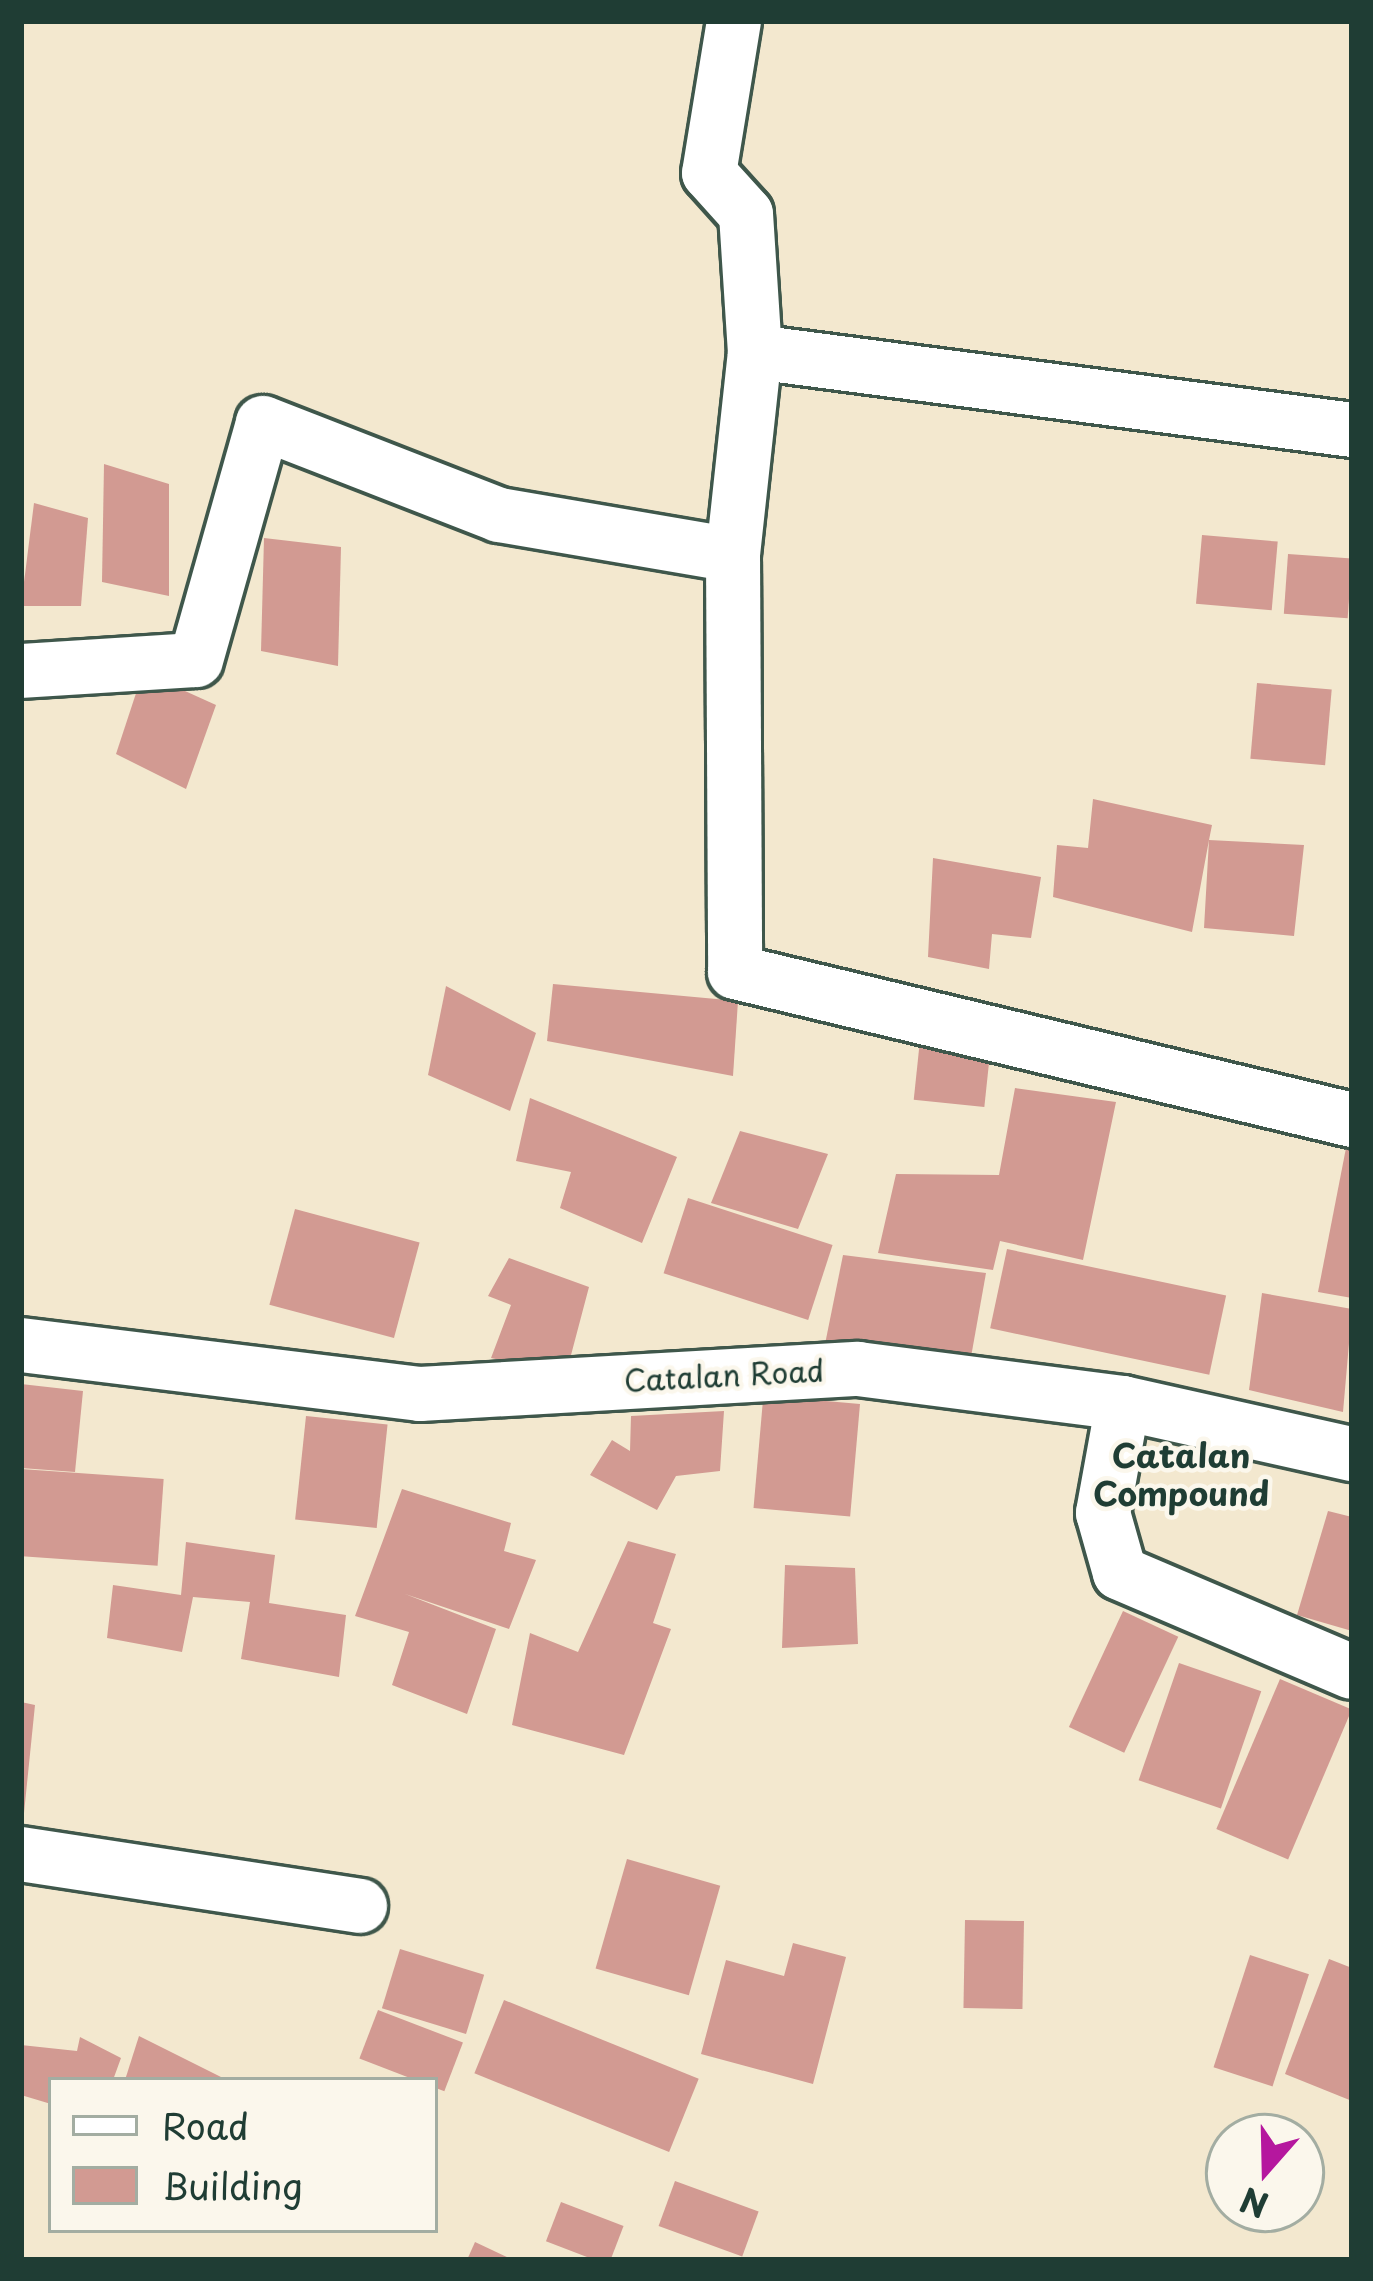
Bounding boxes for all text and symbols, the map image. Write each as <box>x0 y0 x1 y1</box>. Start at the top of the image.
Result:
street label: Catalan Road <box>624 1352 824 1398</box>
district label: Catalan Compound <box>1093 1435 1269 1513</box>
legend <box>48 2077 438 2233</box>
text: Road <box>162 2098 249 2152</box>
north arrow <box>1205 2113 1325 2233</box>
text: Building <box>162 2158 303 2212</box>
text: N <box>1233 2176 1275 2232</box>

